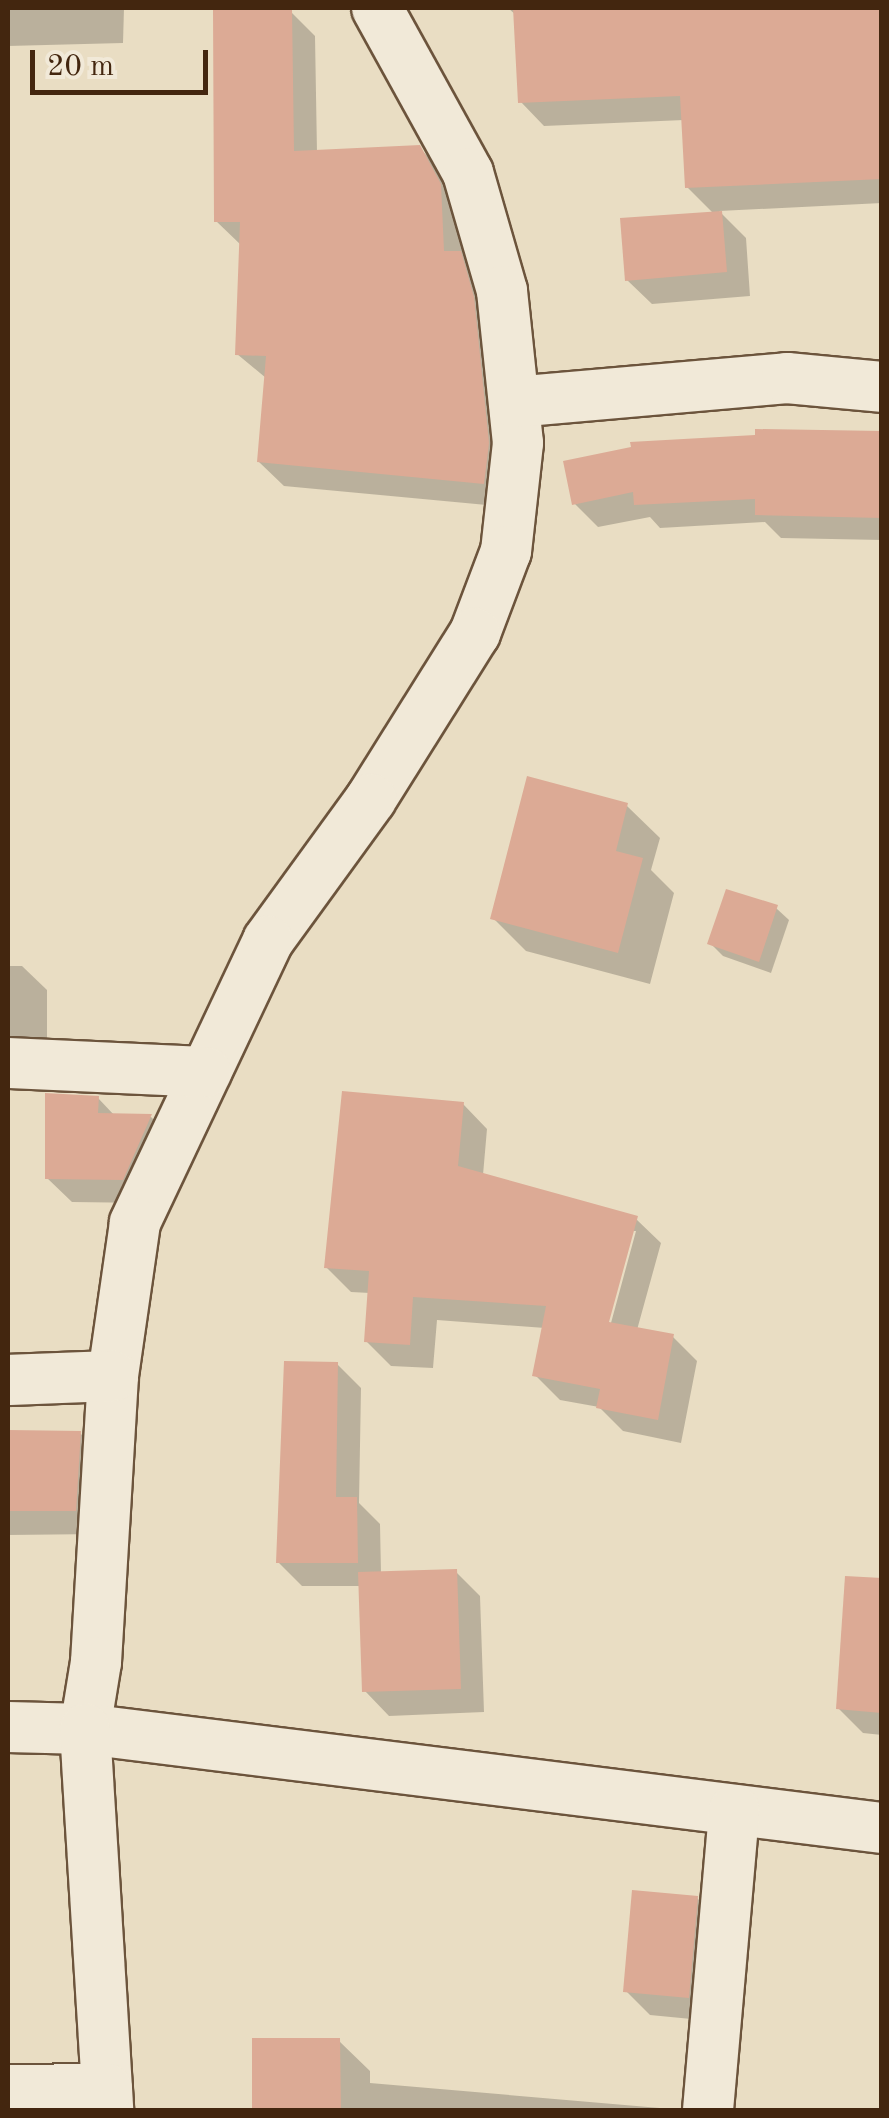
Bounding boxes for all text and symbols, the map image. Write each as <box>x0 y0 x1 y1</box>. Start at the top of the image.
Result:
scale bar <box>35 30 212 92</box>
text: 20 m <box>47 52 114 82</box>

